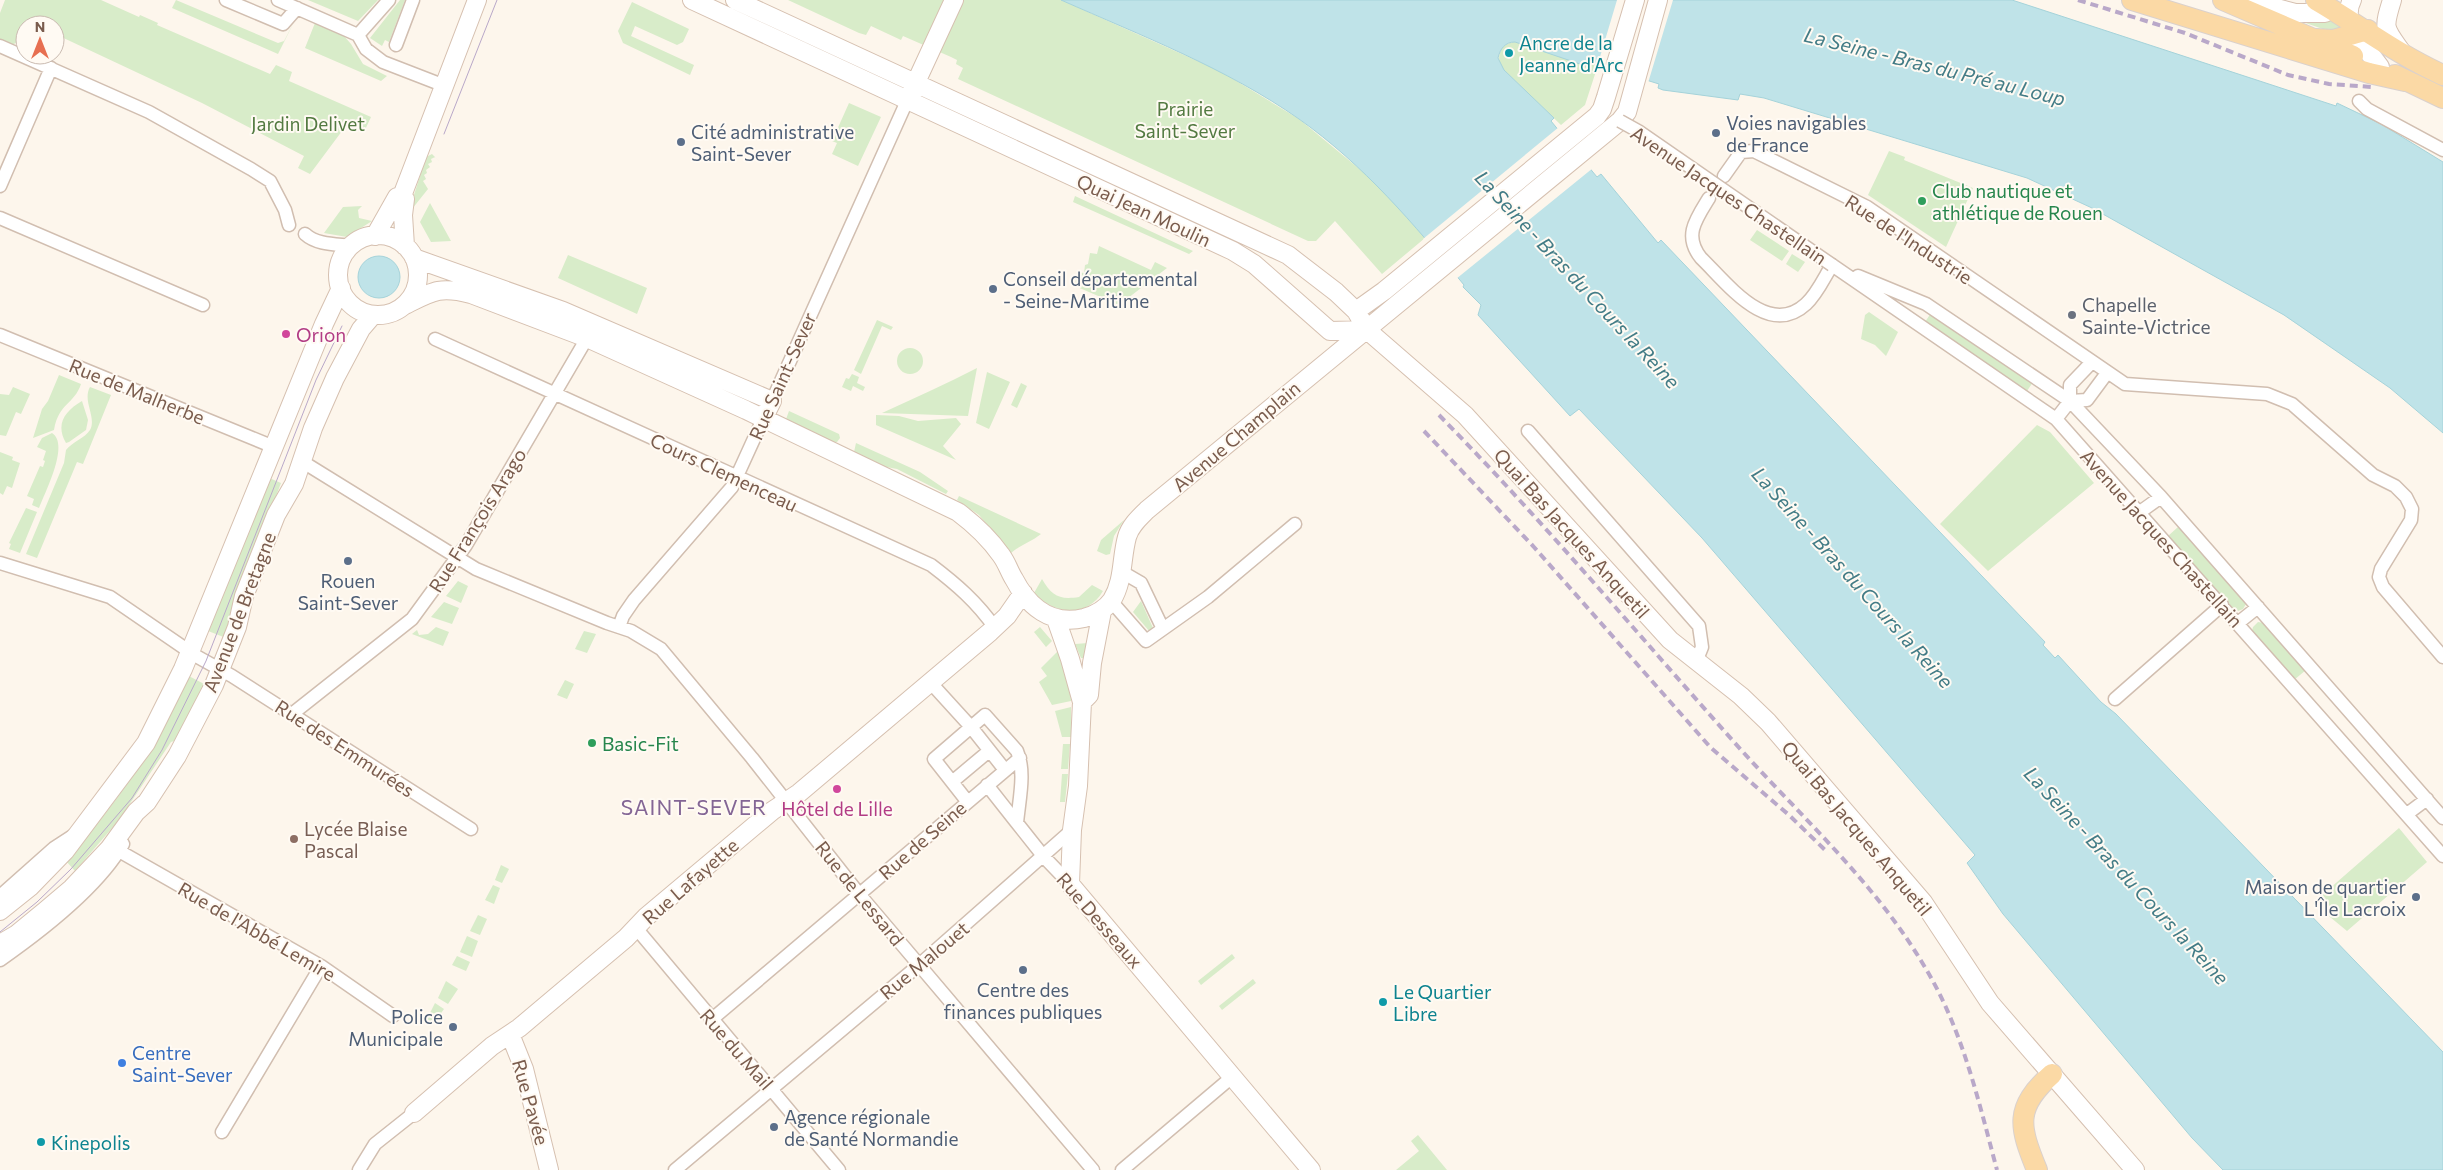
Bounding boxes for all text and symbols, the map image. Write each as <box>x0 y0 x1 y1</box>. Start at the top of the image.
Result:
north arrow <box>15 15 65 65</box>
text: N <box>35 18 45 35</box>
water label: La Seine - Bras du Pré au Loup <box>1802 22 2068 110</box>
place label: Ancre de la Jeanne d'Arc <box>1519 31 1623 76</box>
marker: Ancre de la Jeanne d'Arc <box>1503 47 1515 59</box>
park label: Prairie Saint-Sever <box>1135 97 1236 142</box>
place label: Voies navigables de France <box>1726 111 1866 156</box>
park label: Jardin Delivet <box>251 112 365 135</box>
place label: Cité administrative Saint-Sever <box>691 120 854 165</box>
street label: Avenue Jacques Chastellain <box>1627 121 1831 269</box>
marker: Voies navigables de France <box>1710 127 1722 139</box>
marker: Cité administrative Saint-Sever <box>675 136 687 148</box>
water label: La Seine - Bras du Cours la Reine <box>1471 165 1686 393</box>
street label: Quai Jean Moulin <box>1073 169 1215 251</box>
place label: Club nautique et athlétique de Rouen <box>1932 179 2103 224</box>
street label: Rue de l'Industrie <box>1841 189 1977 289</box>
marker: Club nautique et athlétique de Rouen <box>1916 195 1928 207</box>
place label: Conseil départemental - Seine-Maritime <box>1003 267 1198 312</box>
marker: Conseil départemental - Seine-Maritime <box>987 283 999 295</box>
place label: Chapelle Sainte-Victrice <box>2082 293 2211 338</box>
street label: Rue Saint-Sever <box>744 308 821 443</box>
marker: Chapelle Sainte-Victrice <box>2066 309 2078 321</box>
place label: Orion <box>296 323 346 346</box>
marker: Orion <box>280 328 292 340</box>
street label: Rue de Malherbe <box>66 353 208 429</box>
street label: Avenue Champlain <box>1168 376 1304 496</box>
street label: Cours Clemenceau <box>647 428 801 516</box>
street label: Quai Bas Jacques Anquetil <box>1489 443 1655 623</box>
street label: Rue François Arago <box>423 444 531 596</box>
street label: Avenue Jacques Chastellain <box>2076 444 2248 632</box>
water label: La Seine - Bras du Cours la Reine <box>1747 462 1959 693</box>
street label: Avenue de Bretagne <box>198 529 280 695</box>
marker: Rouen Saint-Sever <box>342 555 354 567</box>
place label: Rouen Saint-Sever <box>298 569 399 614</box>
street label: Rue des Emmurées <box>271 694 419 802</box>
place label: Basic-Fit <box>602 732 679 755</box>
street label: Quai Bas Jacques Anquetil <box>1777 736 1937 920</box>
marker: Basic-Fit <box>586 737 598 749</box>
water label: La Seine - Bras du Cours la Reine <box>2020 761 2235 989</box>
marker: Hôtel de Lille <box>831 783 843 795</box>
district label: SAINT-SEVER <box>621 794 767 819</box>
street label: Rue de Seine <box>874 796 970 884</box>
place label: Hôtel de Lille <box>781 797 893 820</box>
place label: Lycée Blaise Pascal <box>304 817 408 862</box>
marker: Lycée Blaise Pascal <box>288 833 300 845</box>
street label: Rue Lafayette <box>637 833 743 929</box>
street label: Rue de Lessard <box>811 836 909 950</box>
street label: Rue Desseaux <box>1052 868 1148 972</box>
place label: Maison de quartier L'Île Lacroix <box>2244 875 2406 920</box>
street label: Rue de l'Abbé Lemire <box>174 877 340 985</box>
marker: Maison de quartier L'Île Lacroix <box>2410 891 2422 903</box>
street label: Rue Malouet <box>875 916 973 1004</box>
marker: Centre des finances publiques <box>1017 964 1029 976</box>
place label: Centre des finances publiques <box>944 978 1102 1023</box>
place label: Le Quartier Libre <box>1393 980 1492 1025</box>
marker: Le Quartier Libre <box>1377 996 1389 1008</box>
street label: Rue du Mail <box>696 1004 778 1094</box>
place label: Police Municipale <box>348 1005 443 1050</box>
marker: Police Municipale <box>447 1021 459 1033</box>
place label: Centre Saint-Sever <box>132 1041 233 1086</box>
marker: Centre Saint-Sever <box>116 1057 128 1069</box>
street label: Rue Pavée <box>508 1057 554 1147</box>
place label: Agence régionale de Santé Normandie <box>784 1105 958 1150</box>
marker: Agence régionale de Santé Normandie <box>768 1121 780 1133</box>
place label: Kinepolis <box>51 1131 131 1154</box>
marker: Kinepolis <box>35 1136 47 1148</box>

